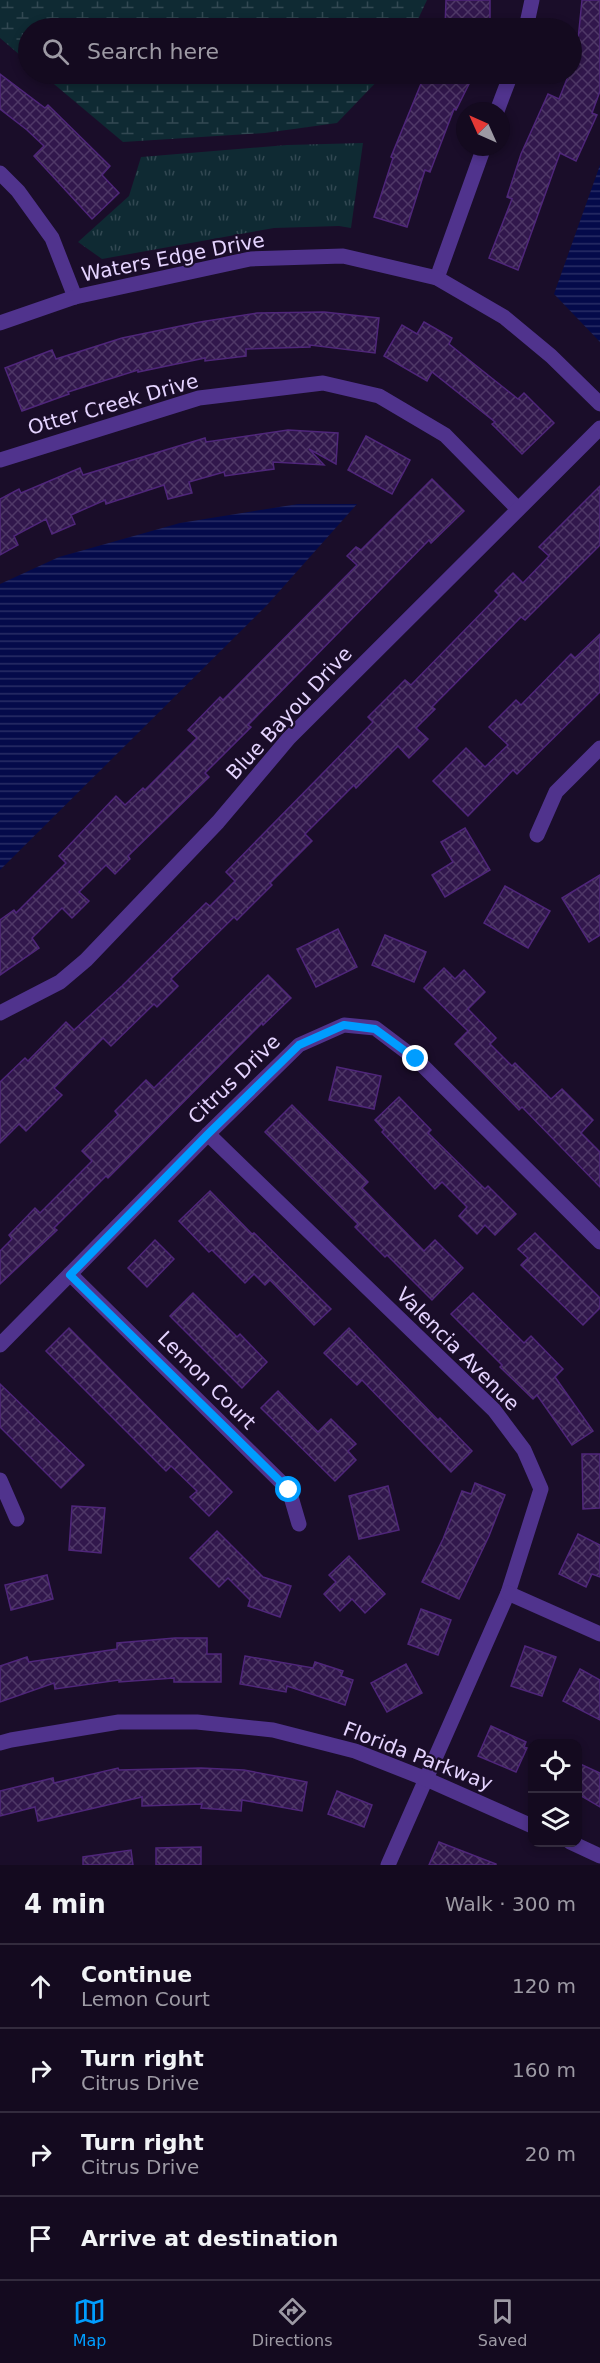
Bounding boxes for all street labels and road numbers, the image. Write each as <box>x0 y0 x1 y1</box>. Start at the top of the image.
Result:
street label: Waters Edge Drive <box>79 227 267 287</box>
street label: Otter Creek Drive <box>25 368 201 440</box>
street label: Blue Bayou Drive <box>221 642 357 784</box>
street label: Citrus Drive <box>183 1029 285 1129</box>
street label: Valencia Avenue <box>391 1282 525 1416</box>
street label: Lemon Court <box>153 1326 261 1434</box>
street label: Florida Parkway <box>340 1716 496 1796</box>

